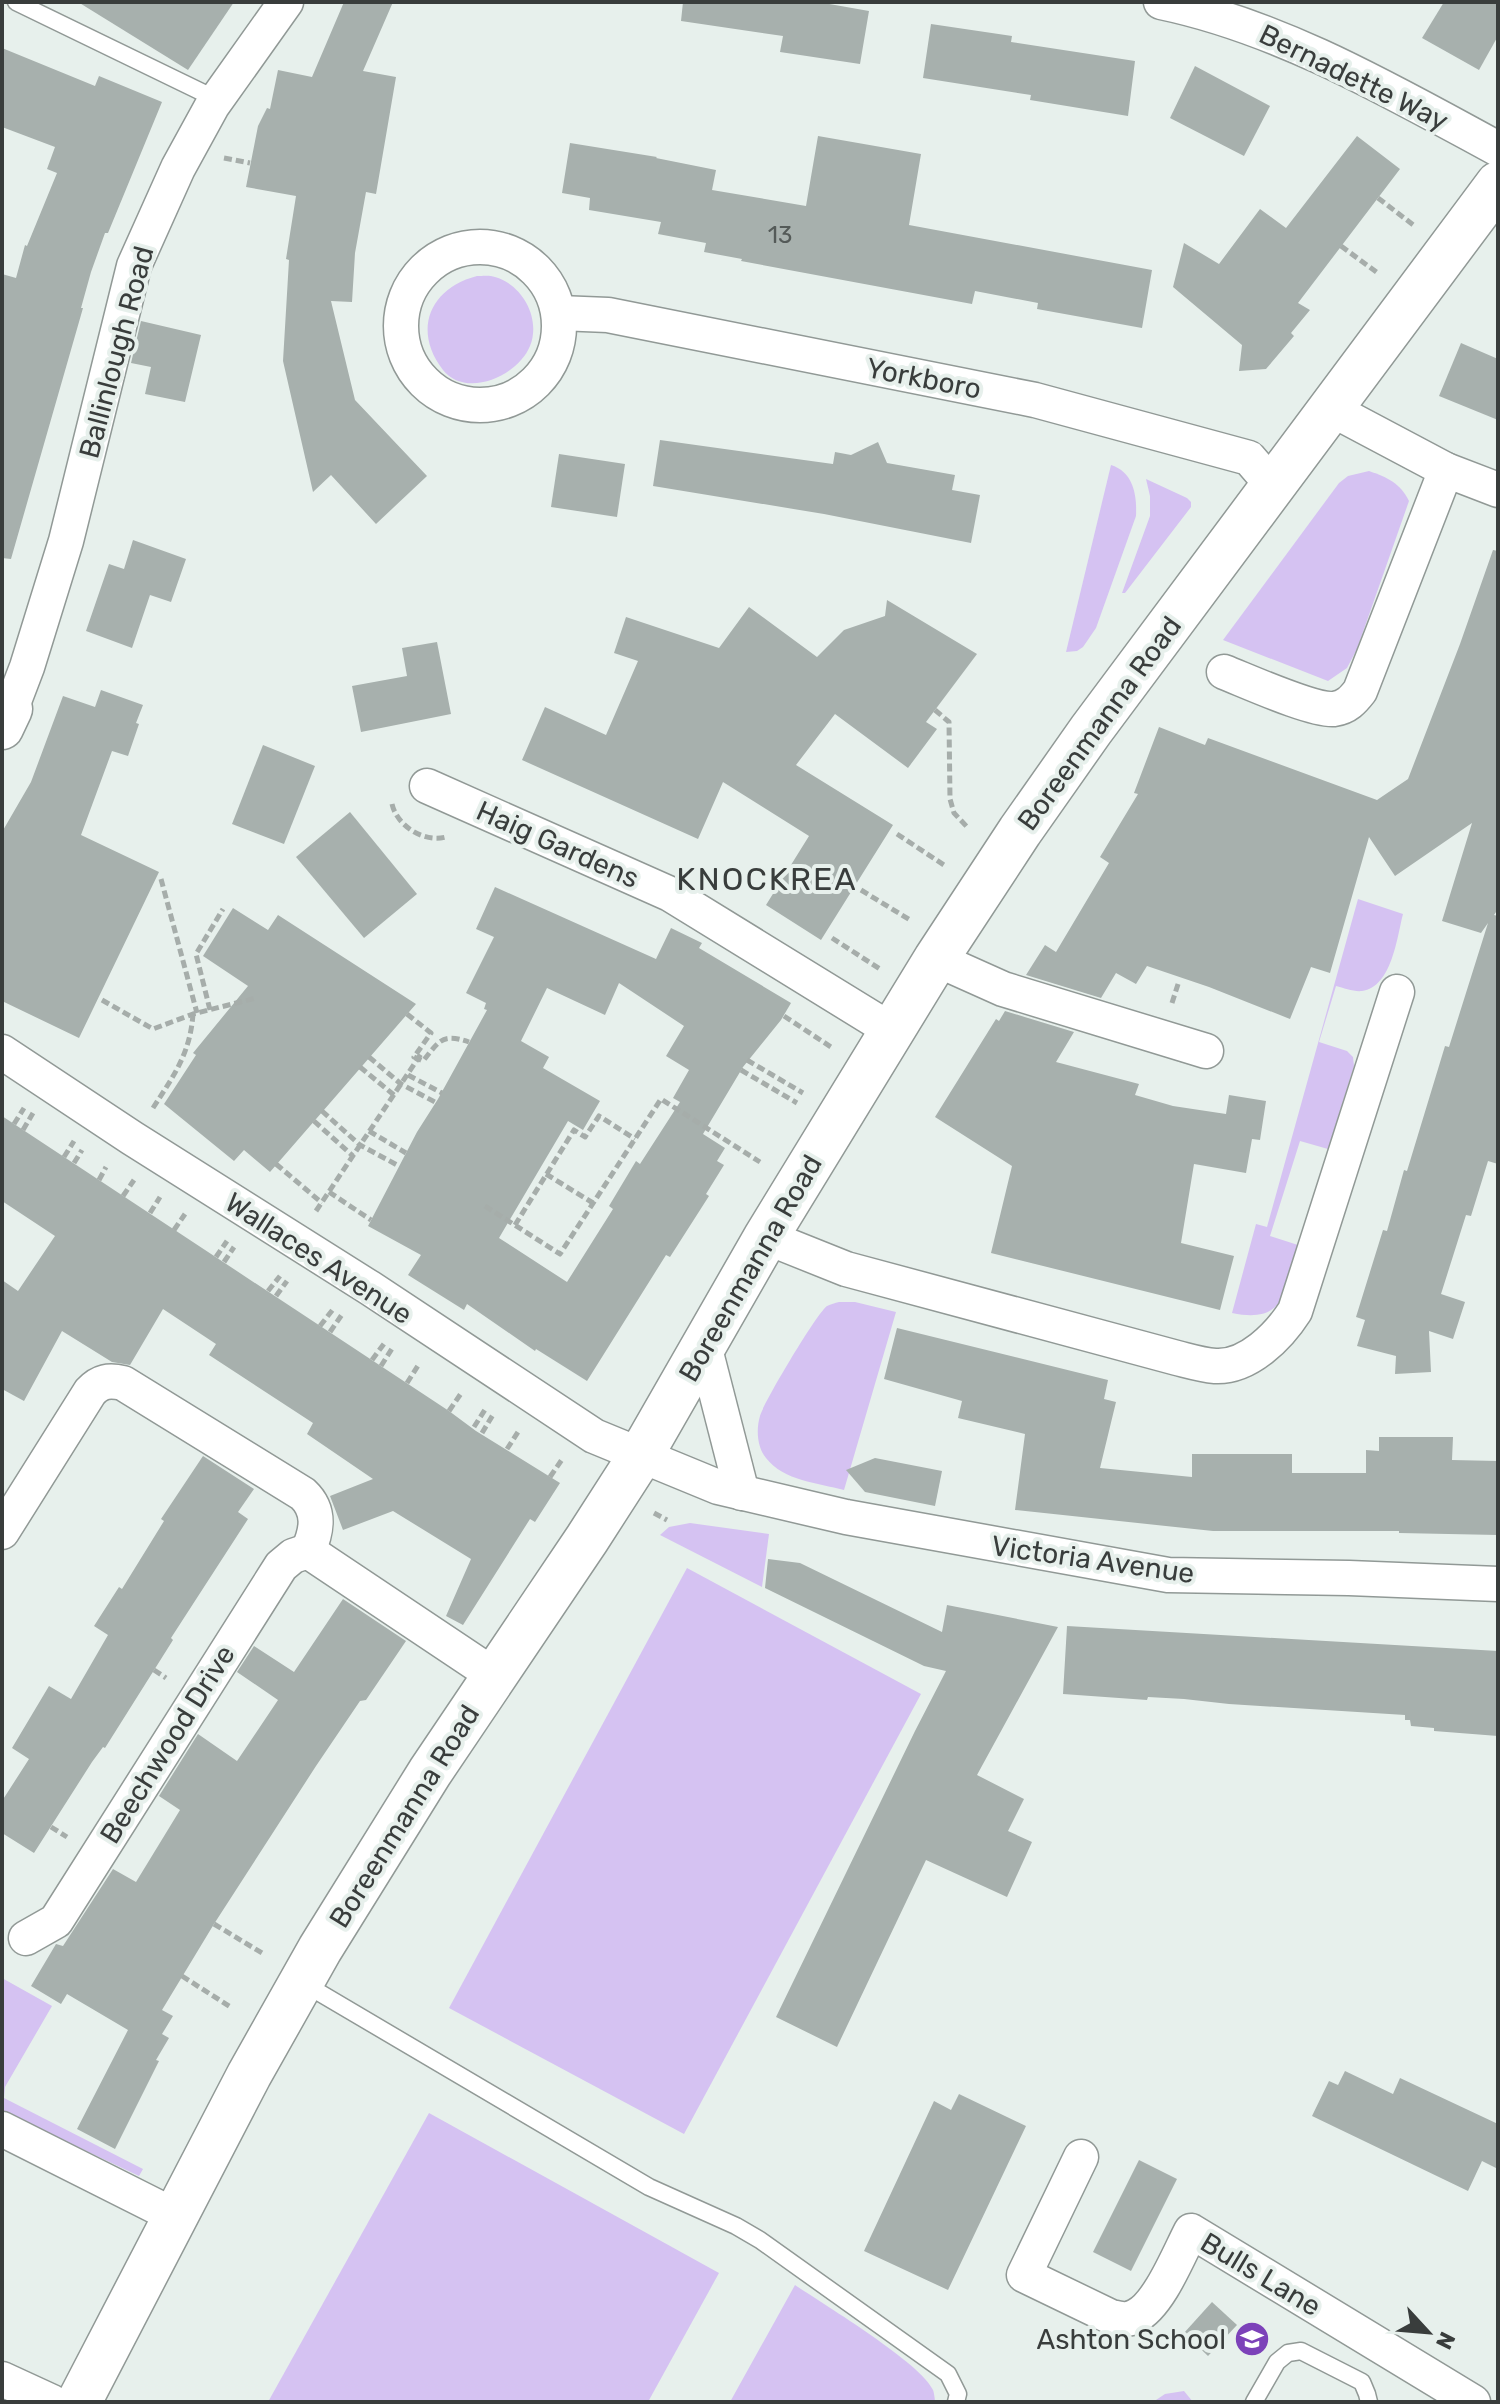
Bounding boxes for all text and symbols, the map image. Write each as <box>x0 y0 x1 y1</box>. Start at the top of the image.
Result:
street label: Bernadette Way <box>1254 17 1454 137</box>
house number: 13 <box>768 221 792 249</box>
street label: Ballinlough Road <box>72 242 161 462</box>
street label: Yorkboro <box>864 351 984 406</box>
street label: Boreenmanna Road <box>1011 610 1188 837</box>
street label: Haig Gardens <box>471 794 644 895</box>
district label: KNOCKREA <box>676 860 858 898</box>
street label: Boreenmanna Road <box>672 1149 829 1388</box>
street label: Wallaces Avenue <box>219 1186 418 1331</box>
street label: Victoria Avenue <box>989 1529 1197 1590</box>
street label: Beechwood Drive <box>93 1639 242 1849</box>
street label: Boreenmanna Road <box>322 1699 486 1934</box>
street label: Bulls Lane <box>1195 2226 1327 2323</box>
north arrow <box>1388 2292 1468 2372</box>
school or university icon: Ashton School <box>1233 2320 1271 2358</box>
place label: Ashton School <box>1036 2323 1226 2356</box>
text: N <box>1430 2328 1461 2354</box>

